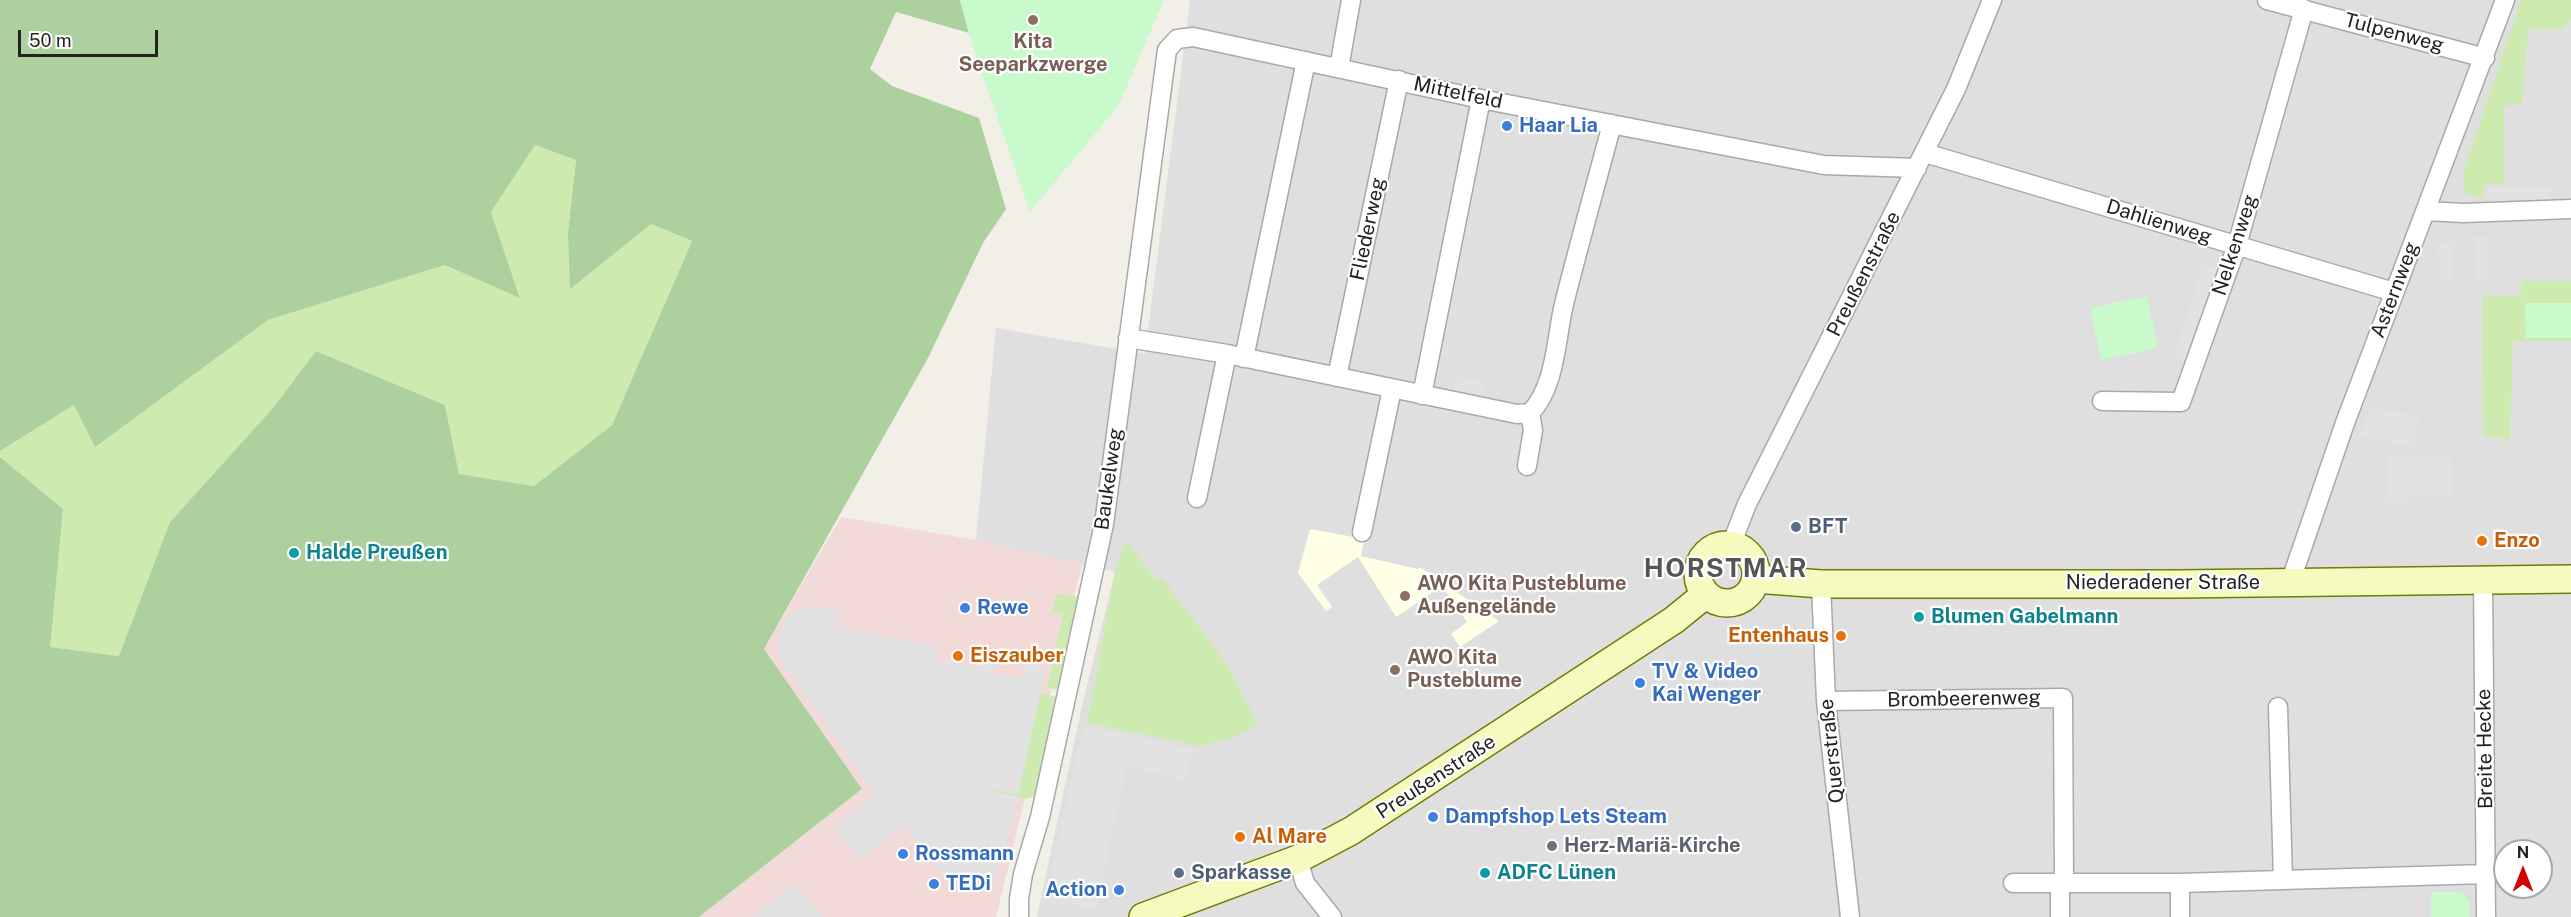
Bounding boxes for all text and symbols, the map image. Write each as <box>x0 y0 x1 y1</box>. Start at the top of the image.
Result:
street label: Tulpenweg <box>2342 8 2446 58</box>
marker: Kita Seeparkzwerge <box>1026 13 1040 27</box>
scale bar <box>21 18 160 56</box>
text: 50 m <box>29 30 72 51</box>
place label: Kita Seeparkzwerge <box>959 30 1107 77</box>
street label: Mittelfeld <box>1411 72 1505 114</box>
place label: Haar Lia <box>1519 114 1598 138</box>
marker: Haar Lia <box>1500 119 1514 133</box>
street label: Fliederweg <box>1345 175 1391 283</box>
street label: Nelkenweg <box>2207 192 2263 298</box>
street label: Dahlienweg <box>2103 195 2215 249</box>
street label: Preußenstraße <box>1822 207 1906 341</box>
street label: Asternweg <box>2366 239 2424 341</box>
street label: Baukelweg <box>1090 426 1128 532</box>
place label: BFT <box>1808 515 1847 539</box>
marker: BFT <box>1789 520 1803 534</box>
place label: Enzo <box>2494 529 2540 553</box>
marker: Enzo <box>2475 534 2489 548</box>
place label: Halde Preußen <box>306 541 448 565</box>
marker: Halde Preußen <box>287 546 301 560</box>
district label: HORSTMAR <box>1644 553 1808 585</box>
street label: Niederadener Straße <box>2066 571 2260 595</box>
place label: AWO Kita Pusteblume Außengelände <box>1417 572 1627 619</box>
marker: AWO Kita Pusteblume Außengelände <box>1398 589 1412 603</box>
place label: Rewe <box>977 596 1029 620</box>
marker: Rewe <box>958 601 972 615</box>
place label: Blumen Gabelmann <box>1931 605 2118 629</box>
marker: Blumen Gabelmann <box>1912 610 1926 624</box>
place label: Entenhaus <box>1728 624 1829 648</box>
marker: Entenhaus <box>1834 629 1848 643</box>
place label: Eiszauber <box>970 644 1064 668</box>
place label: AWO Kita Pusteblume <box>1407 646 1522 693</box>
marker: Eiszauber <box>951 649 965 663</box>
place label: TV & Video Kai Wenger <box>1652 660 1761 707</box>
marker: AWO Kita Pusteblume <box>1388 663 1402 677</box>
marker: TV & Video Kai Wenger <box>1633 676 1647 690</box>
street label: Brombeerenweg <box>1887 686 2041 712</box>
street label: Breite Hecke <box>2472 689 2498 809</box>
street label: Querstraße <box>1815 698 1849 804</box>
street label: Preußenstraße <box>1372 730 1500 824</box>
place label: Dampfshop Lets Steam <box>1445 805 1667 829</box>
marker: Dampfshop Lets Steam <box>1426 810 1440 824</box>
place label: Al Mare <box>1252 825 1327 849</box>
marker: Al Mare <box>1233 830 1247 844</box>
place label: Herz-Mariä-Kirche <box>1564 834 1741 858</box>
marker: Herz-Mariä-Kirche <box>1545 839 1559 853</box>
north arrow <box>2493 839 2553 899</box>
place label: Rossmann <box>915 842 1014 866</box>
text: N <box>2517 843 2529 862</box>
marker: Rossmann <box>896 847 910 861</box>
place label: Sparkasse <box>1191 861 1292 885</box>
place label: ADFC Lünen <box>1497 861 1616 885</box>
marker: Sparkasse <box>1172 866 1186 880</box>
marker: ADFC Lünen <box>1478 866 1492 880</box>
place label: TEDi <box>946 872 991 896</box>
marker: TEDi <box>927 877 941 891</box>
place label: Action <box>1045 878 1107 902</box>
marker: Action <box>1112 883 1126 897</box>

